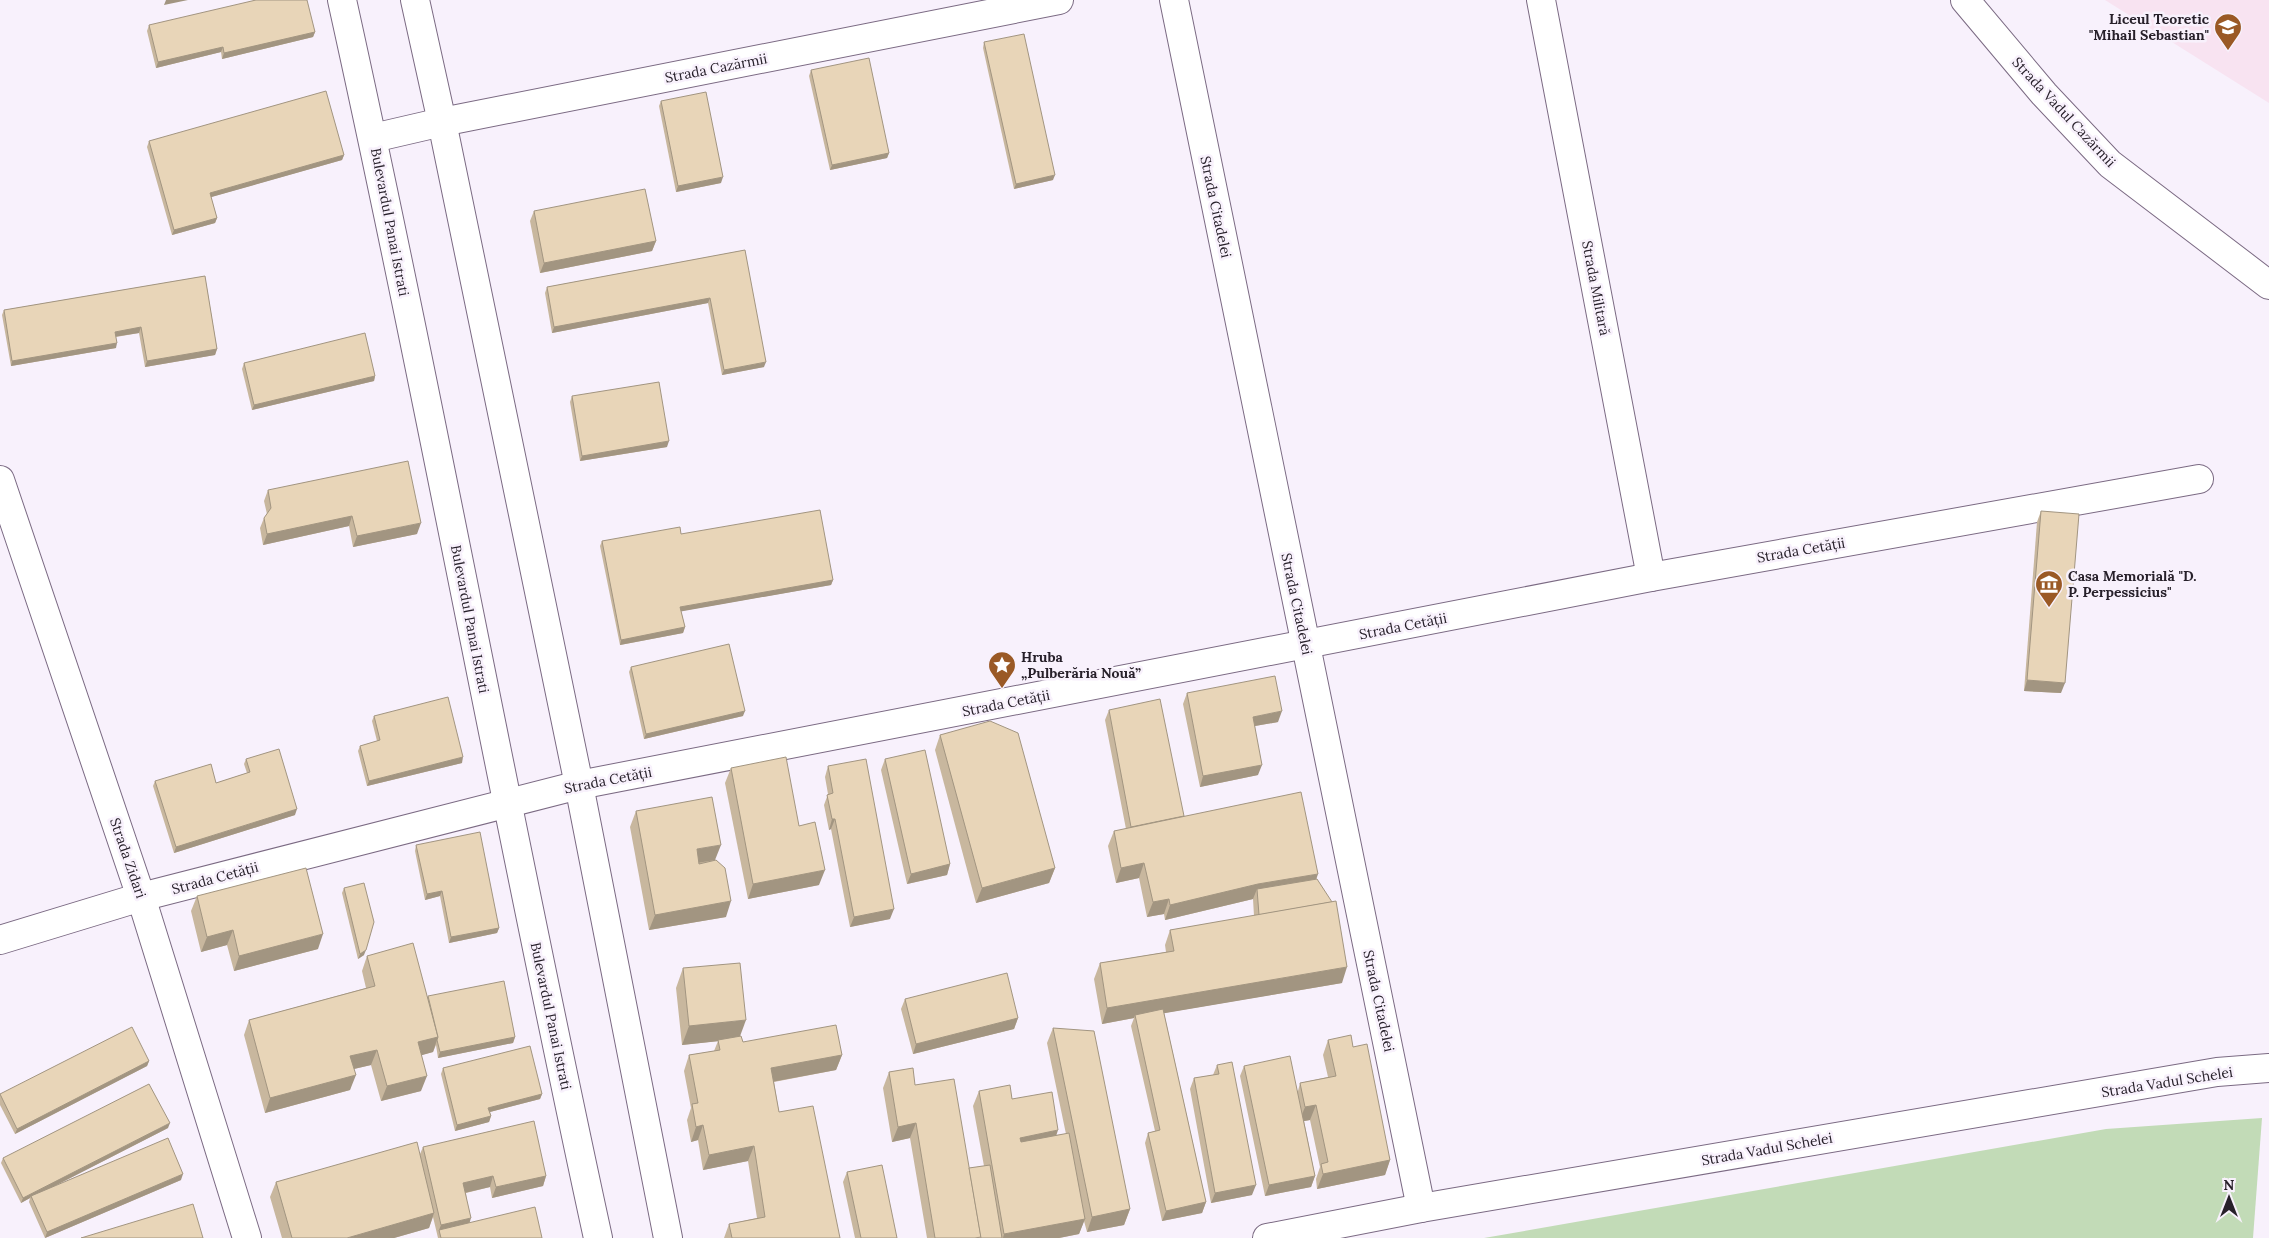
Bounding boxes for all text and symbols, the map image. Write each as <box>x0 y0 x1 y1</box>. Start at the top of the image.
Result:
place label: Liceul Teoretic "Mihail Sebastian" <box>2089 10 2210 44</box>
school or university icon: Liceul Teoretic "Mihail Sebastian" <box>2213 12 2243 51</box>
street label: Strada Cazărmii <box>663 49 769 87</box>
street label: Strada Vadul Cazărmii <box>2008 53 2120 171</box>
street label: Bulevardul Panai Istrati <box>367 146 413 298</box>
street label: Strada Citadelei <box>1196 154 1236 260</box>
street label: Strada Militară <box>1578 239 1614 337</box>
street label: Strada Cetății <box>1756 533 1846 567</box>
street label: Bulevardul Panai Istrati <box>447 543 493 695</box>
street label: Strada Citadelei <box>1277 551 1317 657</box>
place label: Casa Memorială "D. P. Perpessicius" <box>2068 567 2197 601</box>
museum icon: Casa Memorială "D. P. Perpessicius" <box>2034 569 2064 608</box>
street label: Strada Cetății <box>1358 609 1448 643</box>
place label: Hruba „Pulberăria Nouă” <box>1021 648 1141 682</box>
place icon: Hruba „Pulberăria Nouă” <box>987 650 1017 689</box>
street label: Strada Cetății <box>961 686 1051 720</box>
street label: Strada Cetății <box>563 763 653 797</box>
street label: Strada Zidari <box>106 815 150 901</box>
street label: Strada Cetății <box>170 858 260 898</box>
street label: Bulevardul Panai Istrati <box>527 941 575 1092</box>
street label: Strada Citadelei <box>1359 948 1399 1054</box>
street label: Strada Vadul Schelei <box>2100 1063 2234 1101</box>
street label: Strada Vadul Schelei <box>1700 1129 1834 1169</box>
north arrow <box>2204 1173 2254 1223</box>
text: N <box>2224 1176 2235 1194</box>

